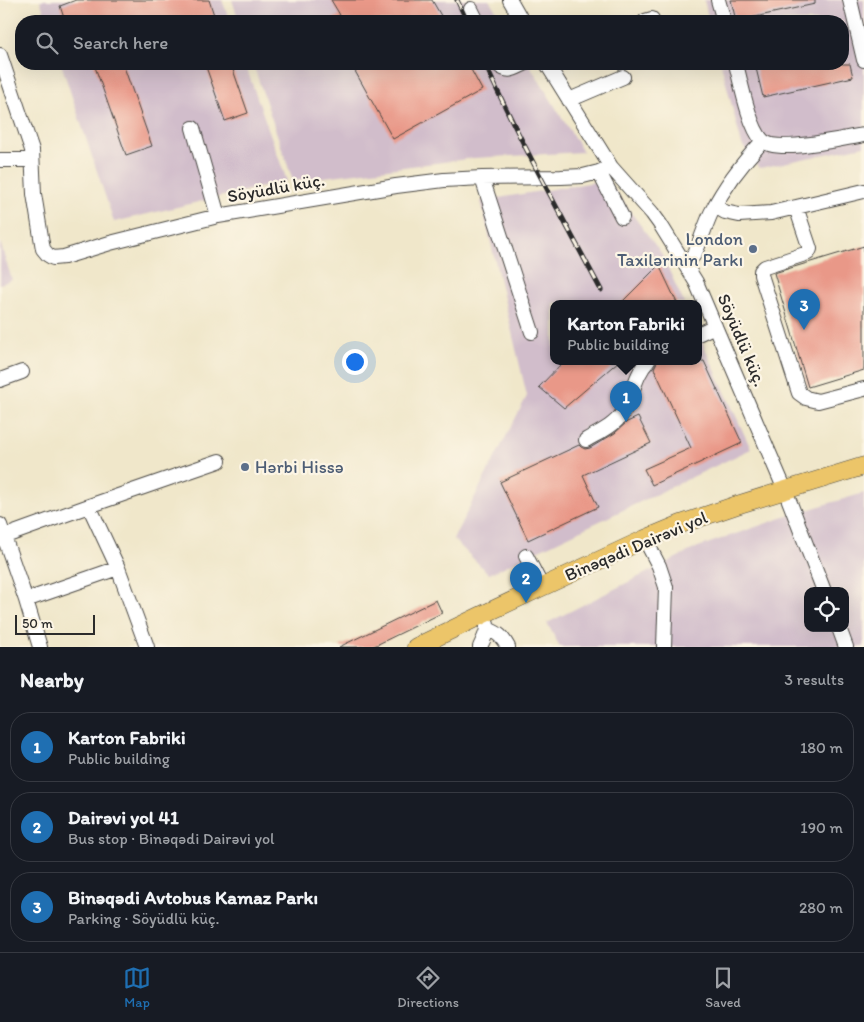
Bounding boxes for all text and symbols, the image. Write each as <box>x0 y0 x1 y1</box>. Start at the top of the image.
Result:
search box <box>15 15 849 70</box>
icon: search <box>33 29 61 57</box>
text: Search here <box>73 31 168 54</box>
street label: Söyüdlü küç. <box>226 169 326 207</box>
place label: London Taxilərinin Parkı <box>617 228 743 271</box>
marker: London Taxilərinin Parkı <box>747 243 759 255</box>
pin: 3 <box>788 289 820 330</box>
street label: Söyüdlü küç. <box>713 290 771 390</box>
popup <box>550 300 702 365</box>
text: Karton Fabriki <box>567 312 685 335</box>
text: Public building <box>567 335 669 354</box>
your location <box>342 349 368 375</box>
pin: 1 <box>610 381 642 422</box>
place label: Hərbi Hissə <box>255 456 344 478</box>
marker: Hərbi Hissə <box>239 461 251 473</box>
street label: Binəqədi Dairəvi yol <box>561 506 711 586</box>
pin: 2 <box>510 562 542 603</box>
map controls <box>804 587 849 632</box>
button: locate <box>804 587 849 632</box>
scale bar <box>15 612 95 635</box>
text: 50 m <box>22 615 53 632</box>
text: Nearby <box>20 667 84 692</box>
text: 3 results <box>784 670 844 689</box>
text: Karton Fabriki <box>68 726 186 749</box>
text: 1 <box>33 738 41 757</box>
text: 180 m <box>800 738 843 757</box>
text: Public building <box>68 749 170 768</box>
text: Dairəvi yol 41 <box>68 806 179 829</box>
text: 2 <box>33 818 41 837</box>
text: 190 m <box>800 818 843 837</box>
text: Bus stop · Binəqədi Dairəvi yol <box>68 829 275 848</box>
text: Binəqədi Avtobus Kamaz Parkı <box>68 886 318 909</box>
text: 3 <box>33 898 41 917</box>
text: 280 m <box>799 898 843 917</box>
text: Parking · Söyüdlü küç. <box>68 909 220 928</box>
tab: Map <box>123 964 151 1011</box>
tab: Directions <box>397 964 459 1011</box>
tab: Saved <box>705 964 741 1011</box>

